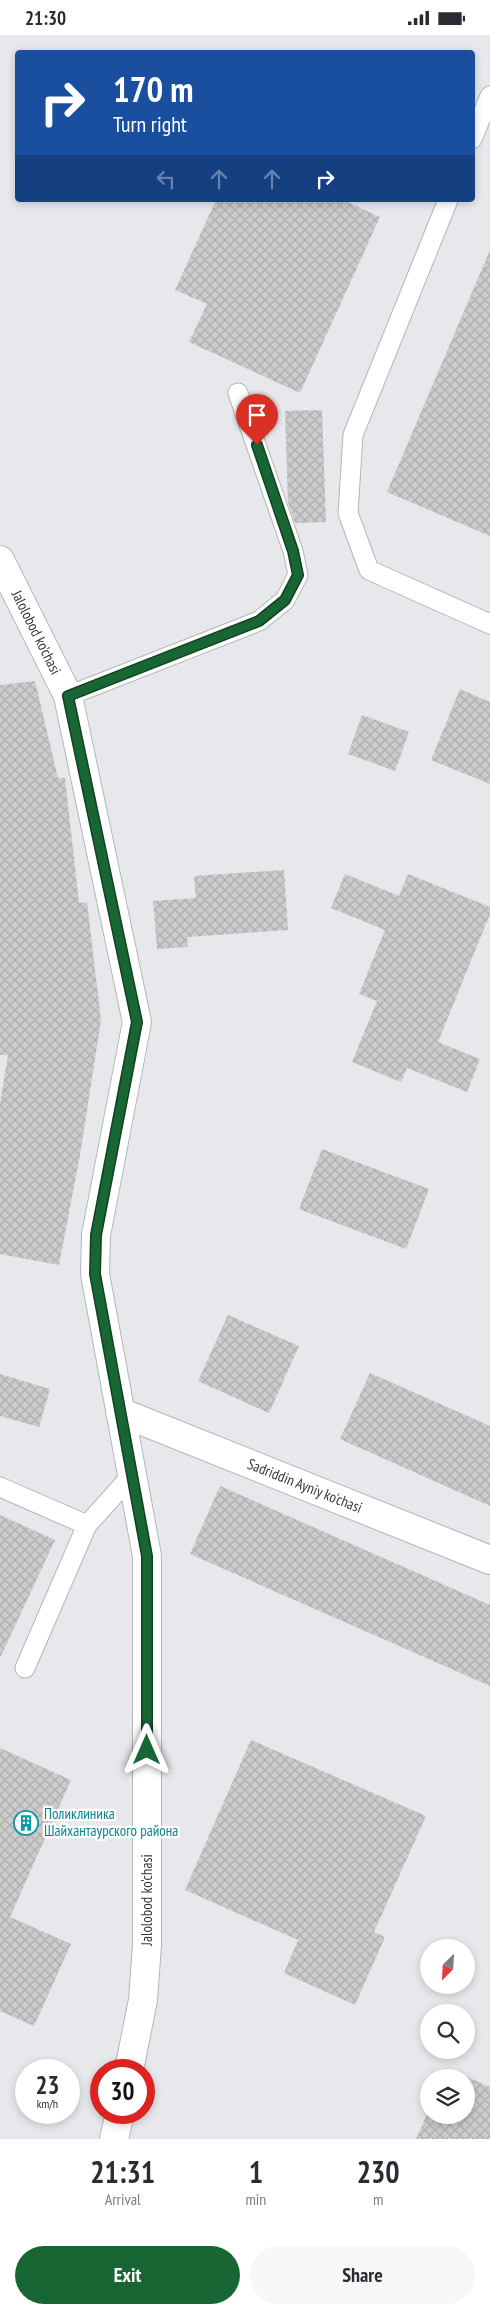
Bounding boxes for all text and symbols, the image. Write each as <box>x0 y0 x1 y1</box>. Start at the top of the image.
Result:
text: 21:30 <box>25 6 66 30</box>
text: 170 m <box>113 66 194 112</box>
icon: right <box>30 70 95 135</box>
text: Turn right <box>113 110 187 138</box>
icon: left <box>152 165 180 193</box>
icon: ahead <box>205 165 233 193</box>
icon: ahead <box>258 165 286 193</box>
icon: right <box>311 165 339 193</box>
pin <box>236 394 278 445</box>
icon: arrive <box>243 401 271 429</box>
street label: Jalolobod ko'chasi <box>7 586 66 677</box>
street label: Sadriddin Ayniy ko'chasi <box>245 1454 365 1517</box>
position arrow <box>120 1723 172 1775</box>
place label: Поликлиника Шайхантаурского района <box>44 1804 178 1840</box>
building icon: Поликлиника Шайхантаурского района <box>13 1810 39 1836</box>
street label: Jalolobod ko'chasi <box>137 1854 156 1947</box>
north arrow <box>420 1939 475 1994</box>
map controls <box>420 1939 475 2124</box>
button: search <box>420 2004 475 2059</box>
speed limit sign: 30 <box>90 2059 155 2124</box>
text: 23 <box>36 2069 59 2101</box>
button: layers <box>420 2069 475 2124</box>
text: km/h <box>37 2096 58 2111</box>
text: 21:31 <box>90 2152 155 2191</box>
text: 1 <box>249 2152 263 2191</box>
text: 230 <box>357 2152 400 2191</box>
text: Arrival <box>105 2189 141 2209</box>
text: min <box>245 2189 266 2209</box>
text: m <box>373 2189 383 2209</box>
button: Exit <box>15 2246 240 2304</box>
button: Share <box>250 2246 475 2304</box>

